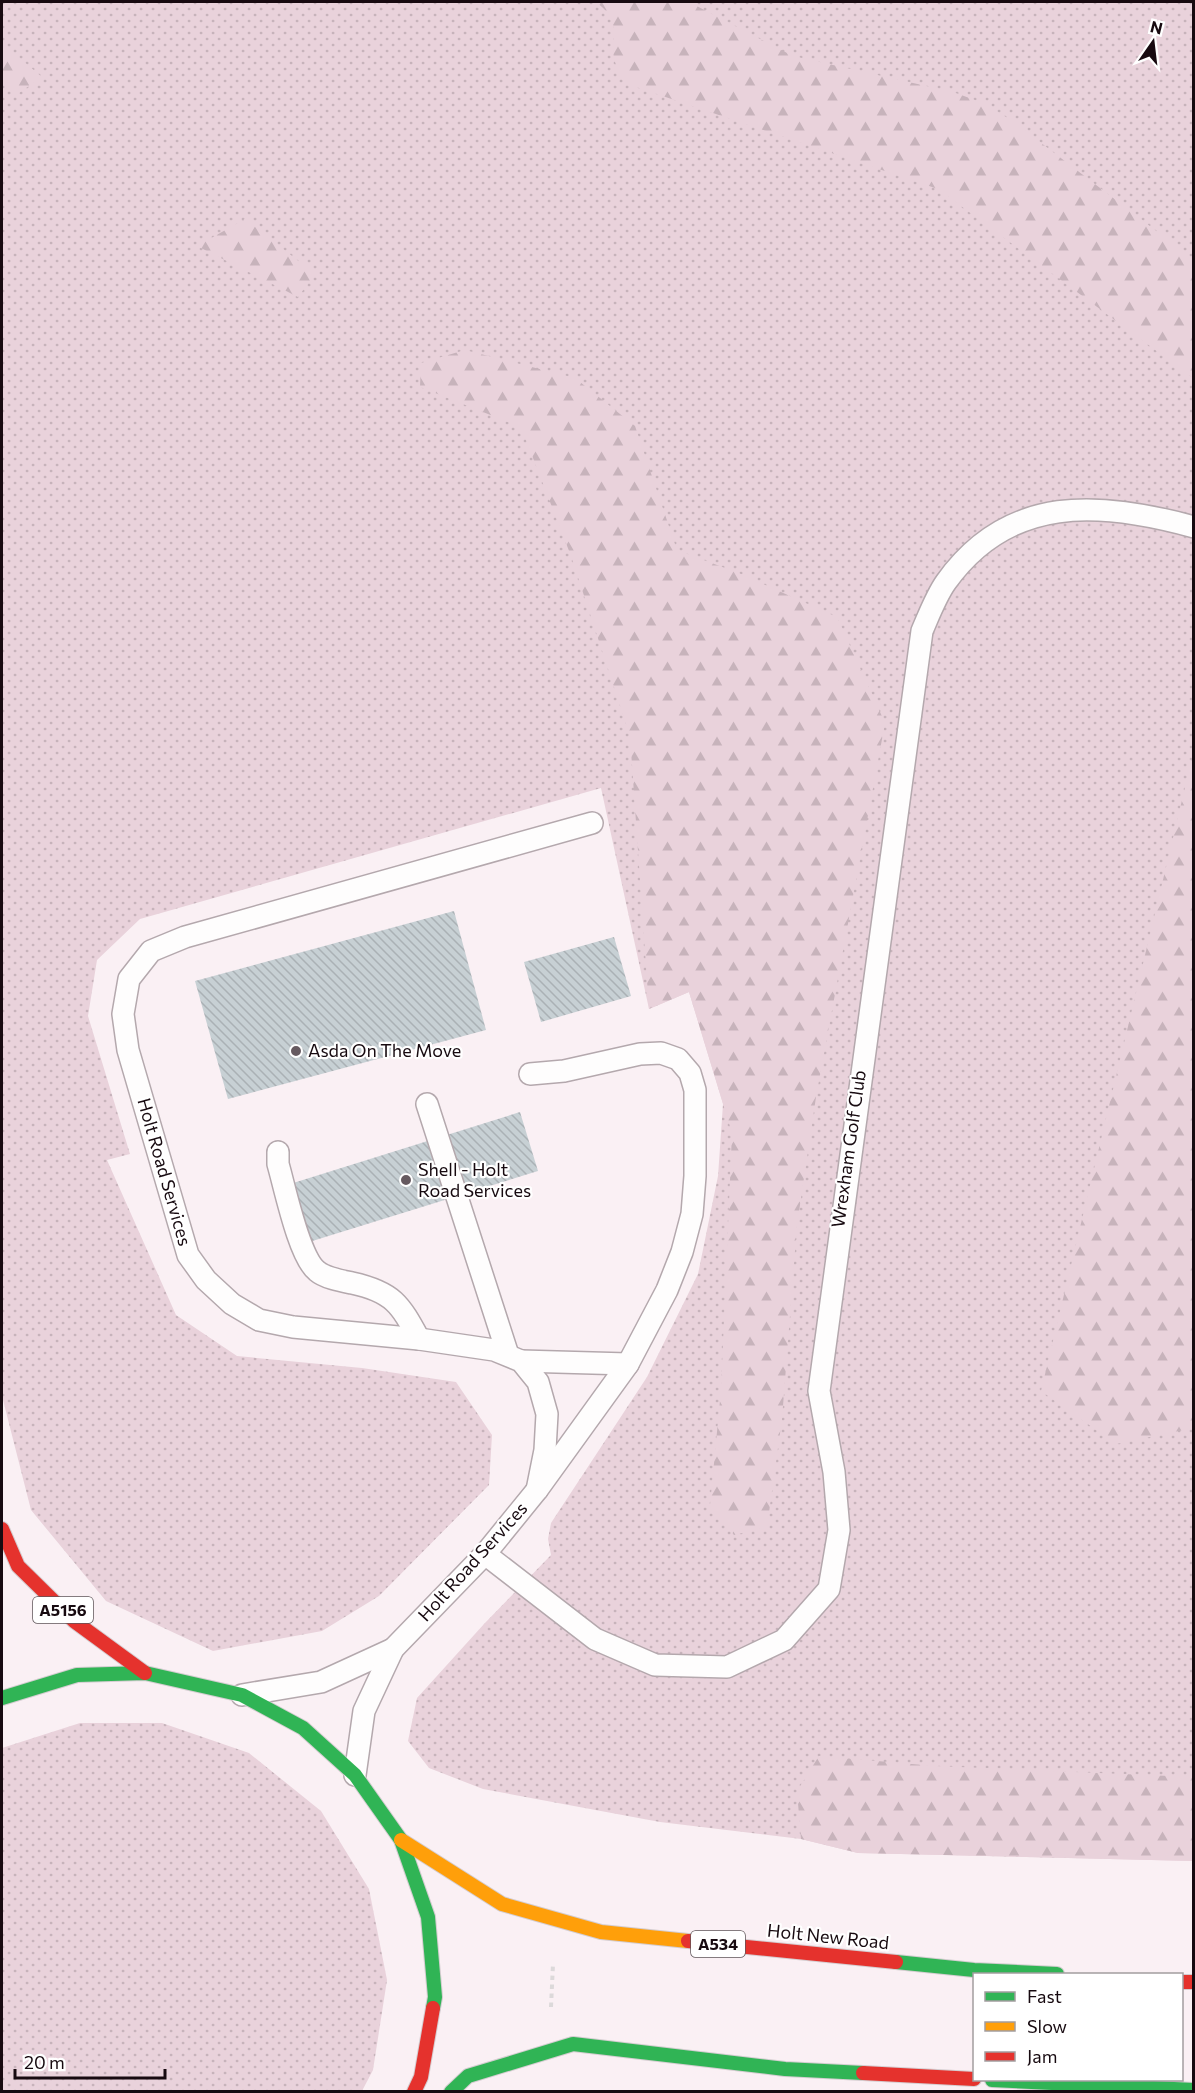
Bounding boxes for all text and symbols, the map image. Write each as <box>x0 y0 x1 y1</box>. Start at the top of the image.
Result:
north arrow <box>1123 12 1183 72</box>
text: N <box>1149 16 1165 38</box>
place label: Asda On The Move <box>308 1039 461 1061</box>
marker: Asda On The Move <box>289 1044 303 1058</box>
street label: Wrexham Golf Club <box>826 1069 870 1229</box>
street label: Holt Road Services <box>133 1095 197 1248</box>
place label: Shell - Holt Road Services <box>418 1158 531 1201</box>
marker: Shell - Holt Road Services <box>399 1173 413 1187</box>
street label: Holt Road Services <box>413 1497 532 1625</box>
road number: A5156 <box>33 1597 93 1623</box>
street label: Holt New Road <box>766 1919 890 1953</box>
road number: A534 <box>691 1931 745 1957</box>
legend <box>973 1973 1183 2081</box>
text: Fast <box>1027 1985 1062 2007</box>
text: Slow <box>1027 2015 1067 2037</box>
scale bar <box>15 2042 165 2080</box>
text: Jam <box>1027 2045 1057 2067</box>
text: 20 m <box>24 2051 65 2073</box>

